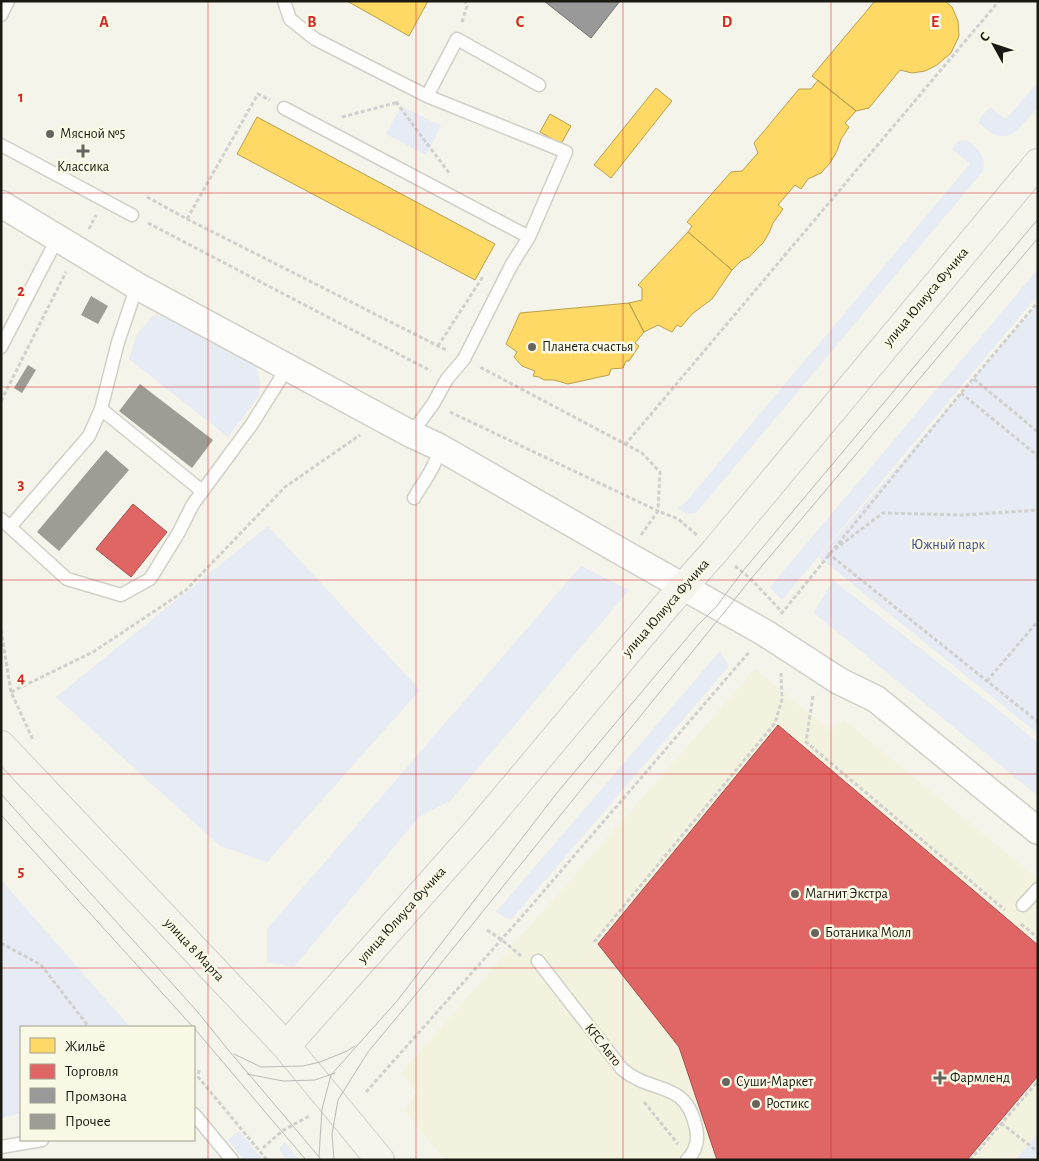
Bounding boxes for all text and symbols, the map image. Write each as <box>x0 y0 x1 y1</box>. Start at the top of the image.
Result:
text: A <box>99 14 109 30</box>
text: B <box>307 14 317 30</box>
text: C <box>516 14 525 30</box>
text: D <box>722 14 733 30</box>
text: E <box>931 14 939 30</box>
north arrow <box>969 20 1019 70</box>
text: С <box>977 30 993 45</box>
text: 1 <box>18 89 24 105</box>
place label: Мясной №5 <box>60 127 125 141</box>
marker: Мясной №5 <box>44 128 56 140</box>
marker: Классика <box>77 145 89 157</box>
place label: Классика <box>57 160 110 174</box>
street label: улица Юлиуса Фучика <box>880 245 972 350</box>
text: 2 <box>17 283 25 299</box>
place label: Планета счастья <box>542 340 633 354</box>
marker: Планета счастья <box>526 341 538 353</box>
text: 3 <box>18 476 25 492</box>
park label: Южный парк <box>911 538 986 552</box>
street label: улица Юлиуса Фучика <box>619 556 712 660</box>
text: 4 <box>17 670 25 686</box>
text: 5 <box>18 863 25 879</box>
street label: улица Юлиуса Фучика <box>355 864 449 966</box>
place label: Магнит Экстра <box>805 887 889 901</box>
marker: Магнит Экстра <box>789 888 801 900</box>
street label: улица 8 Марта <box>161 915 227 985</box>
place label: Ботаника Молл <box>825 926 911 940</box>
marker: Ботаника Молл <box>809 927 821 939</box>
street label: KFC Авто <box>582 1021 624 1069</box>
legend <box>20 1026 195 1141</box>
text: Жильё <box>65 1039 105 1054</box>
text: Торговля <box>65 1064 119 1079</box>
place label: Фармленд <box>950 1071 1010 1085</box>
marker: Фармленд <box>934 1072 946 1084</box>
place label: Суши-Маркет <box>736 1075 814 1089</box>
marker: Суши-Маркет <box>720 1076 732 1088</box>
text: Промзона <box>65 1089 127 1104</box>
place label: Ростикс <box>766 1097 810 1111</box>
marker: Ростикс <box>750 1098 762 1110</box>
text: Прочее <box>65 1114 111 1129</box>

